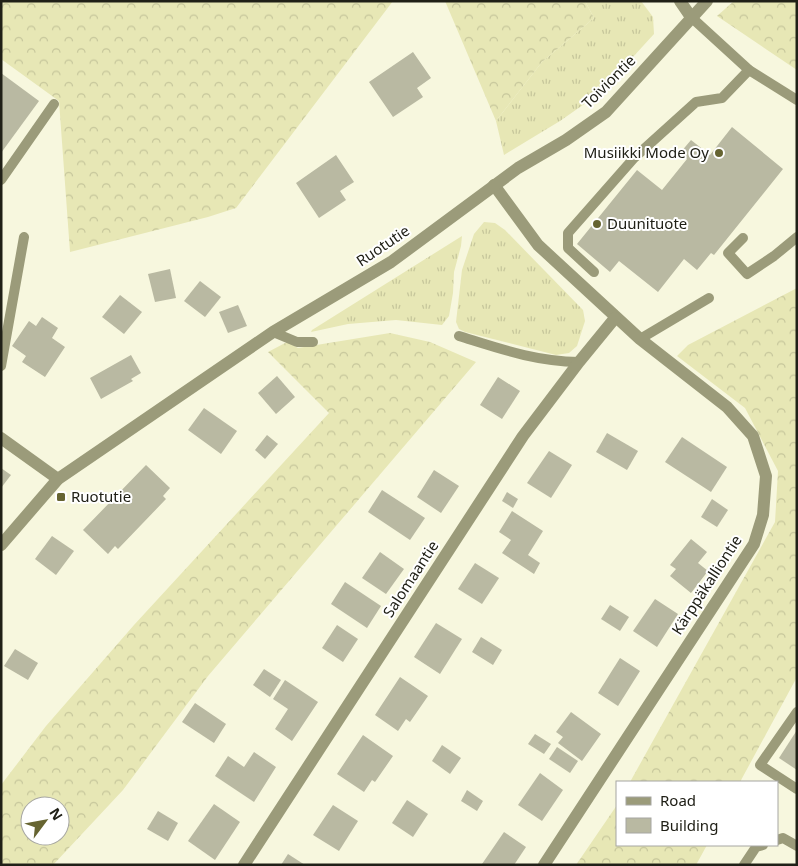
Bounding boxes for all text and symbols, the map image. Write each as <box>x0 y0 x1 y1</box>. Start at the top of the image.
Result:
street label: Toiviontie <box>577 50 639 112</box>
place label: Musiikki Mode Oy <box>584 142 709 162</box>
marker: Musiikki Mode Oy <box>713 147 725 159</box>
place label: Duunituote <box>607 213 687 233</box>
marker: Duunituote <box>591 218 603 230</box>
street label: Ruotutie <box>352 220 413 270</box>
place label: Ruotutie <box>71 486 131 506</box>
marker: Ruotutie <box>55 491 67 503</box>
street label: Kärppäkalliontie <box>666 531 746 638</box>
street label: Salomaantie <box>378 536 442 621</box>
legend <box>616 781 778 846</box>
text: Road <box>660 790 696 810</box>
north arrow <box>20 796 70 846</box>
text: N <box>45 804 68 824</box>
text: Building <box>660 815 718 835</box>

